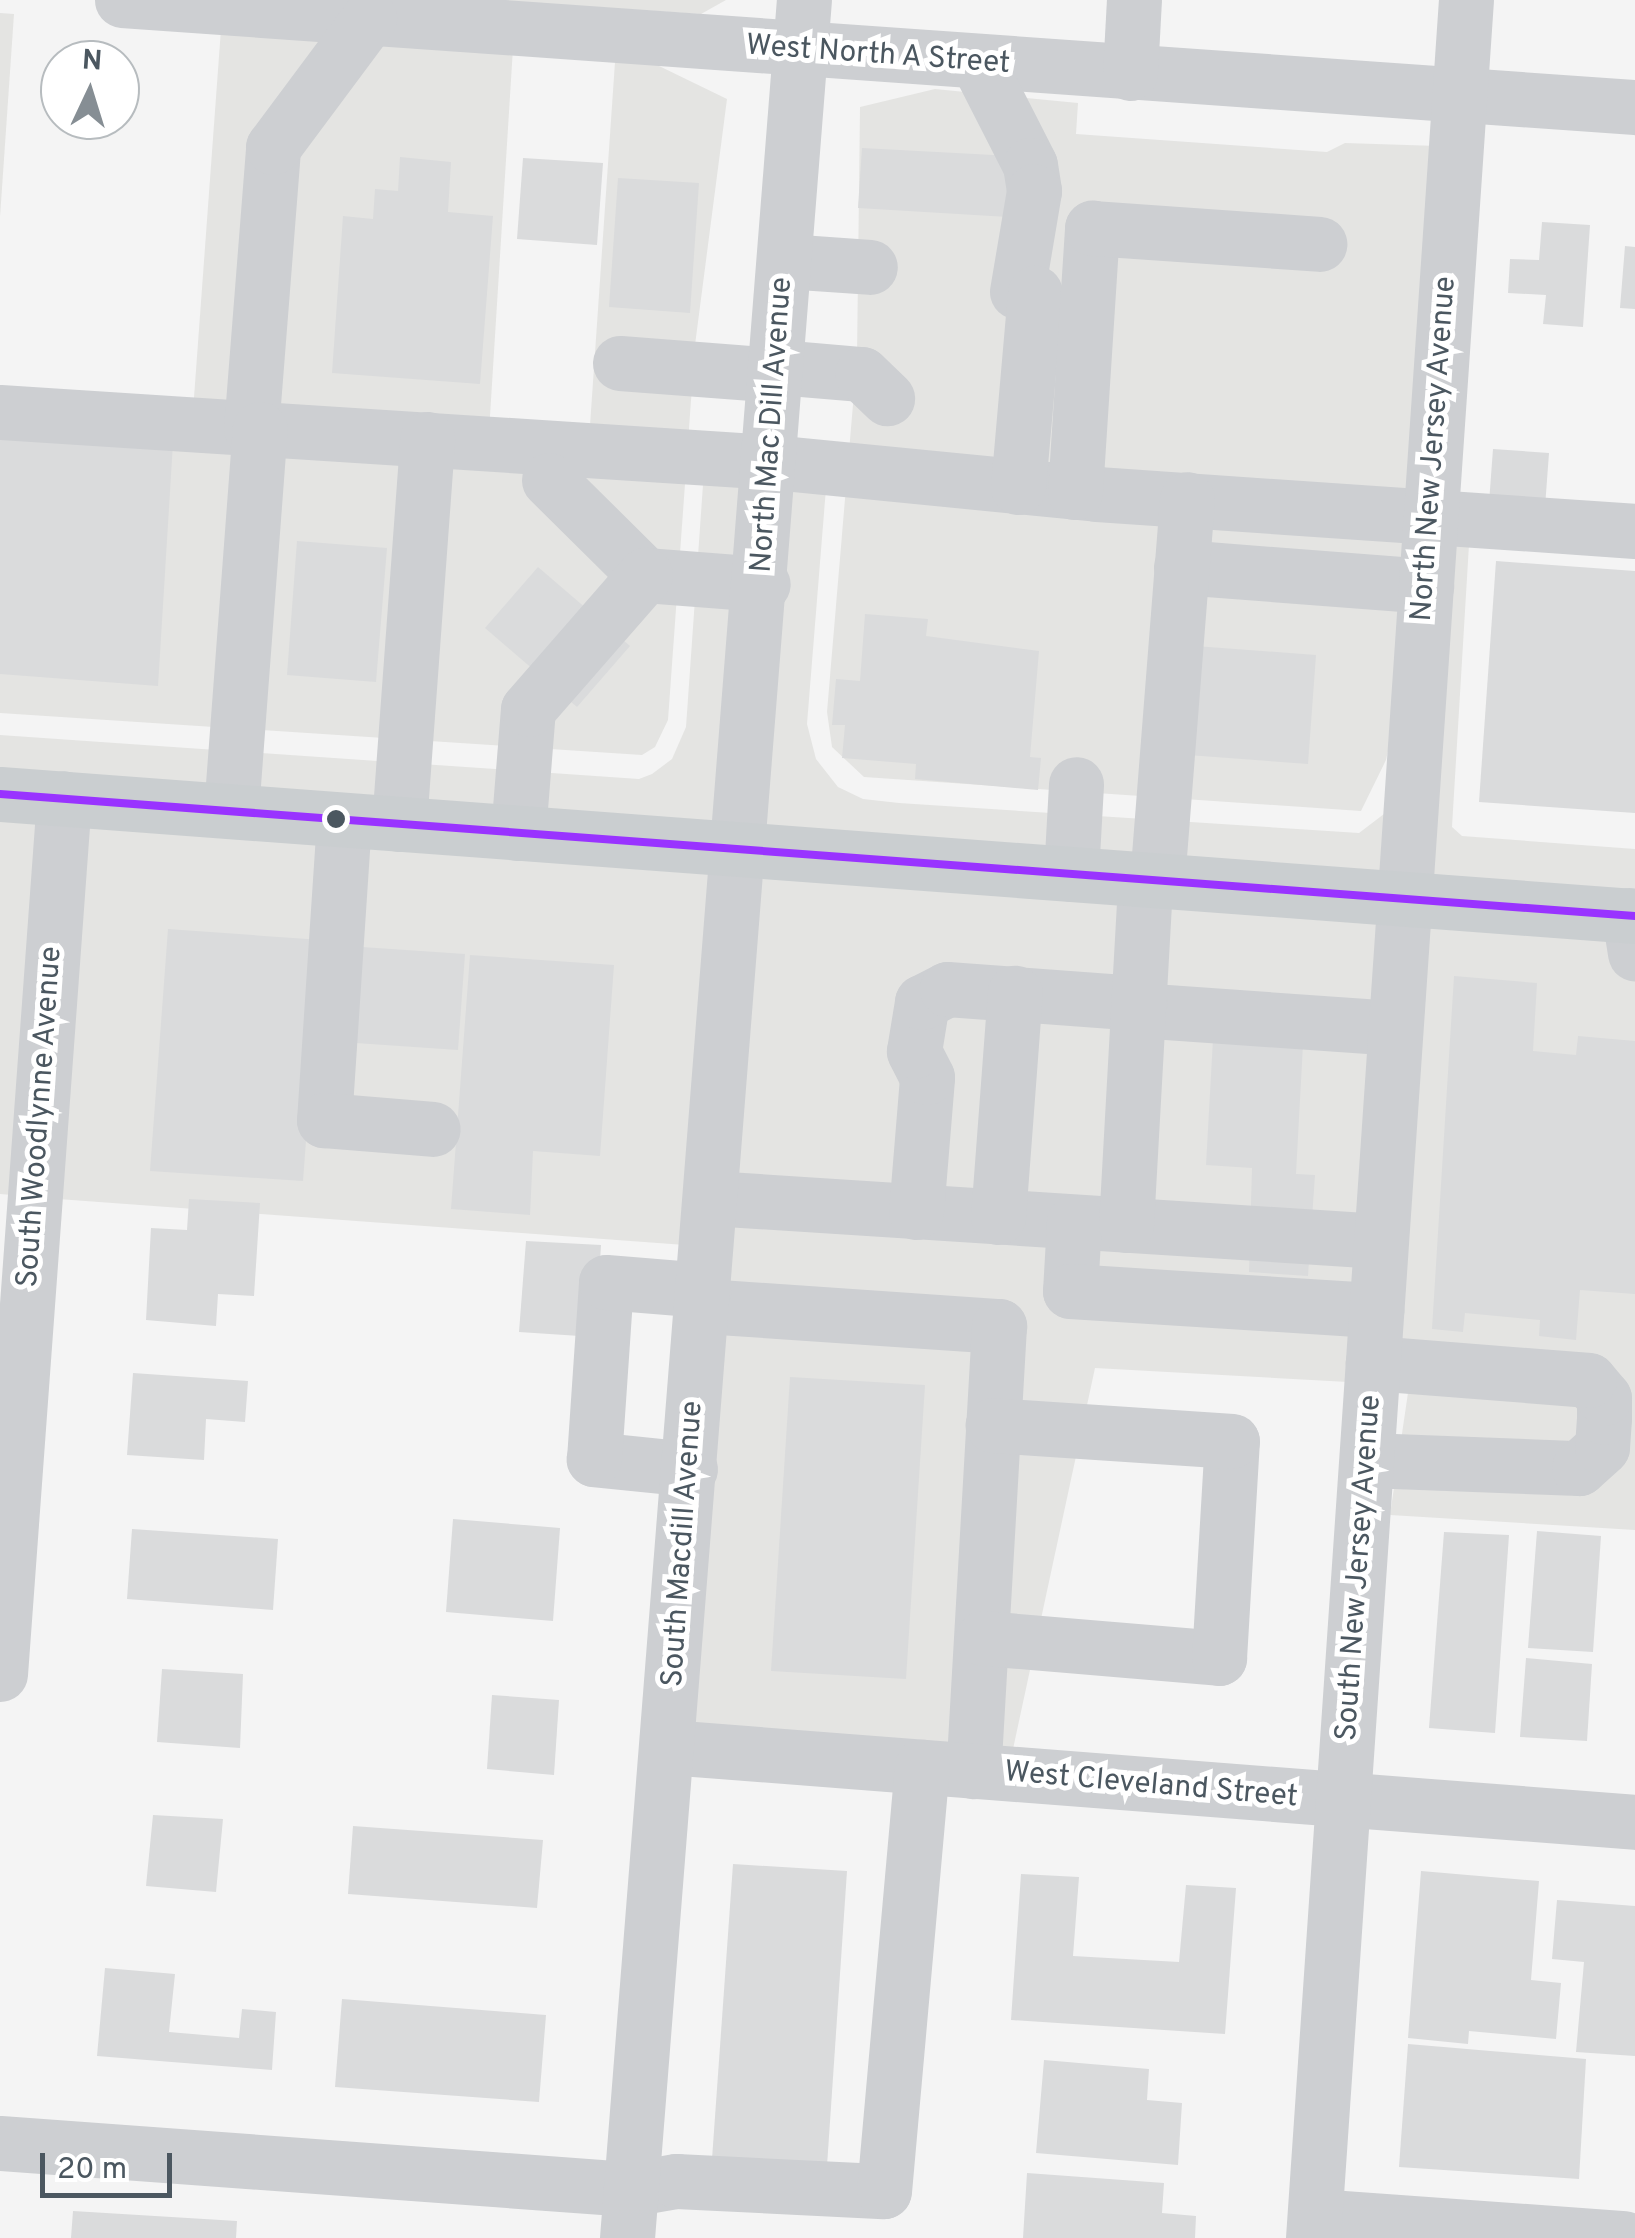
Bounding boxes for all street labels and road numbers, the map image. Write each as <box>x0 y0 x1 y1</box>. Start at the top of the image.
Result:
street label: West North A Street <box>743 29 1013 83</box>
street label: North Mac Dill Avenue <box>745 275 801 575</box>
street label: North New Jersey Avenue <box>1405 275 1465 623</box>
street label: South Woodlynne Avenue <box>11 944 71 1290</box>
street label: South New Jersey Avenue <box>1330 1393 1390 1743</box>
street label: South Macdill Avenue <box>656 1399 712 1689</box>
street label: West Cleveland Street <box>1003 1755 1299 1817</box>

